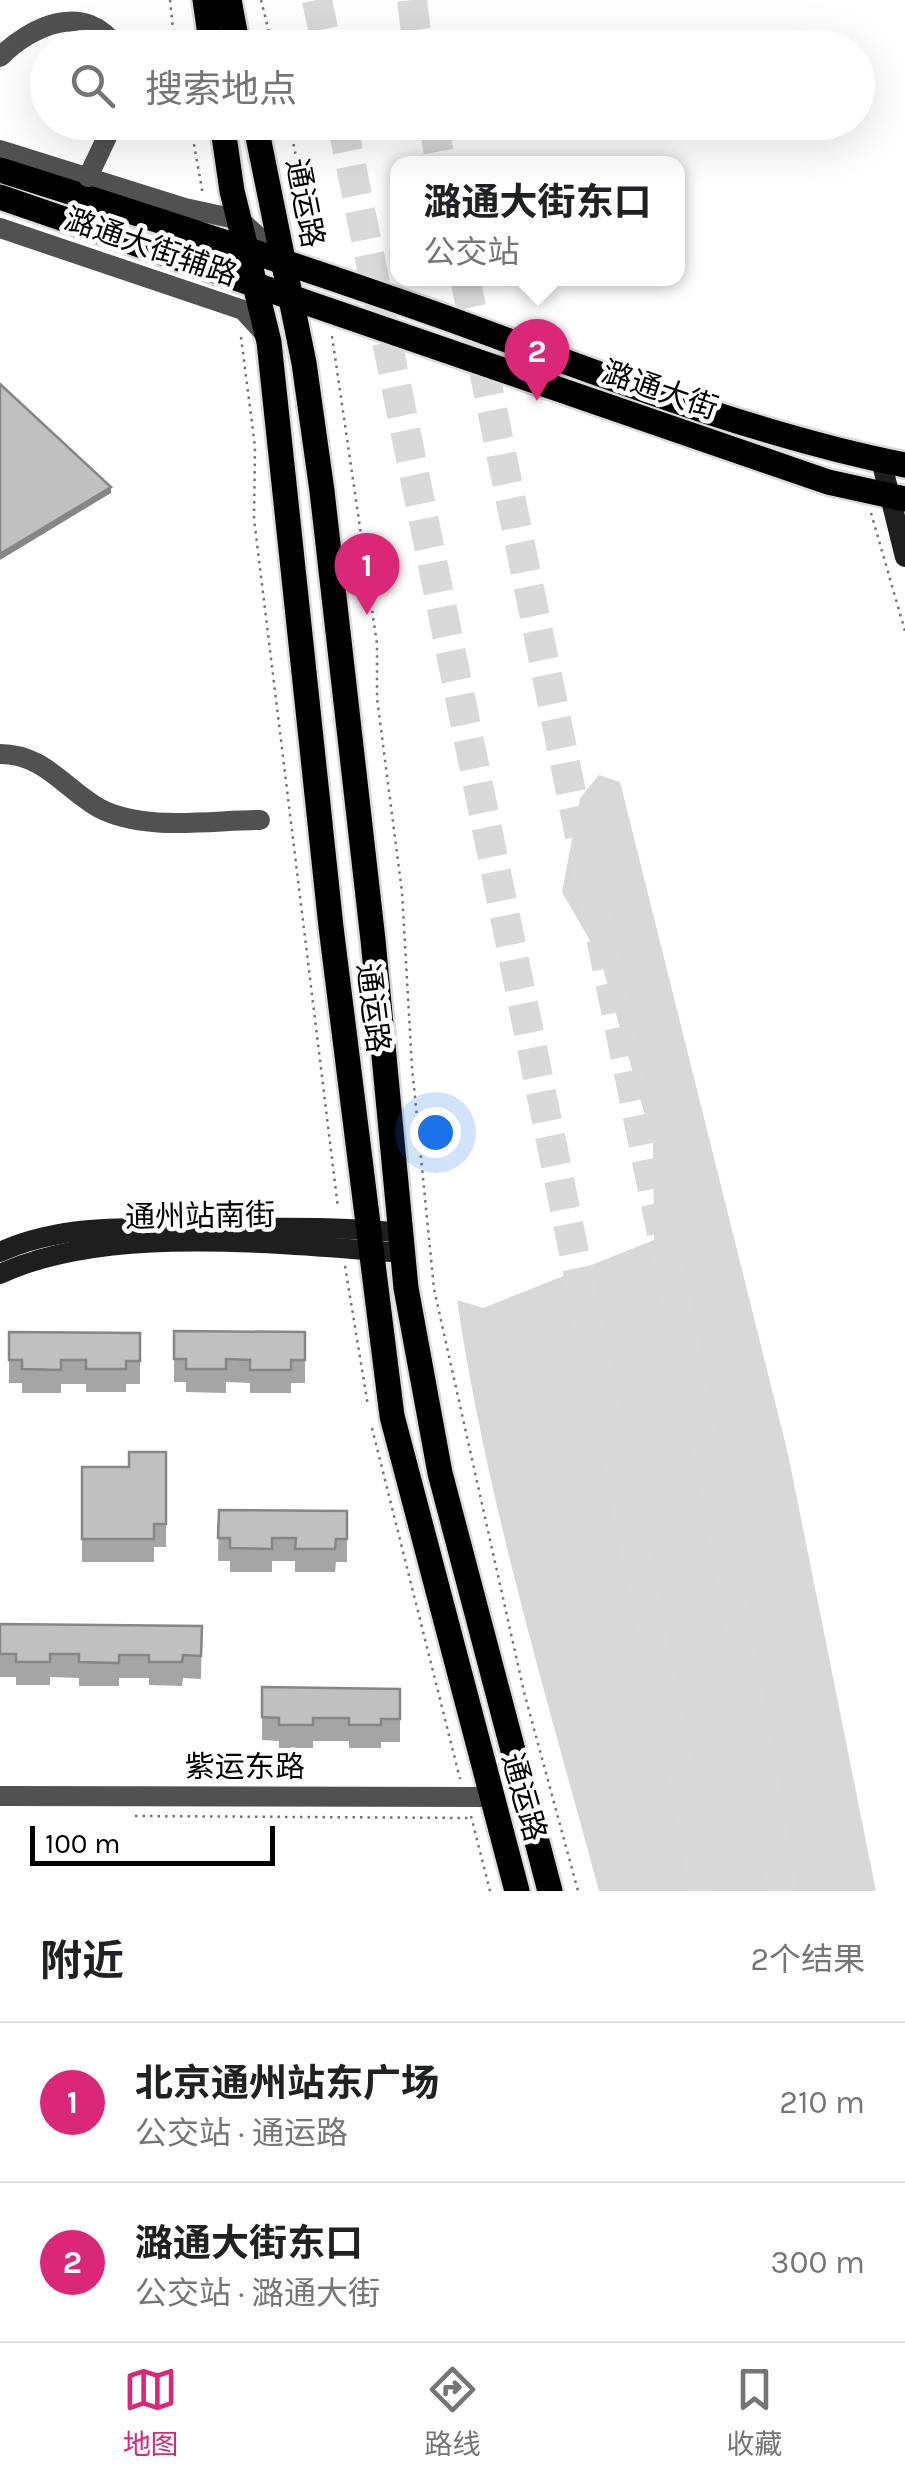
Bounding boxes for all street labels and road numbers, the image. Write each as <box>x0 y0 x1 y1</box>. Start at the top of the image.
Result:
street label: 通运路 <box>279 155 331 251</box>
street label: 潞通大街辅路 <box>60 201 242 293</box>
street label: 潞通大街 <box>597 353 723 427</box>
street label: 通运路 <box>350 961 396 1055</box>
street label: 通州站南街 <box>125 1197 275 1235</box>
street label: 紫运东路 <box>185 1749 305 1785</box>
street label: 通运路 <box>494 1749 554 1845</box>

